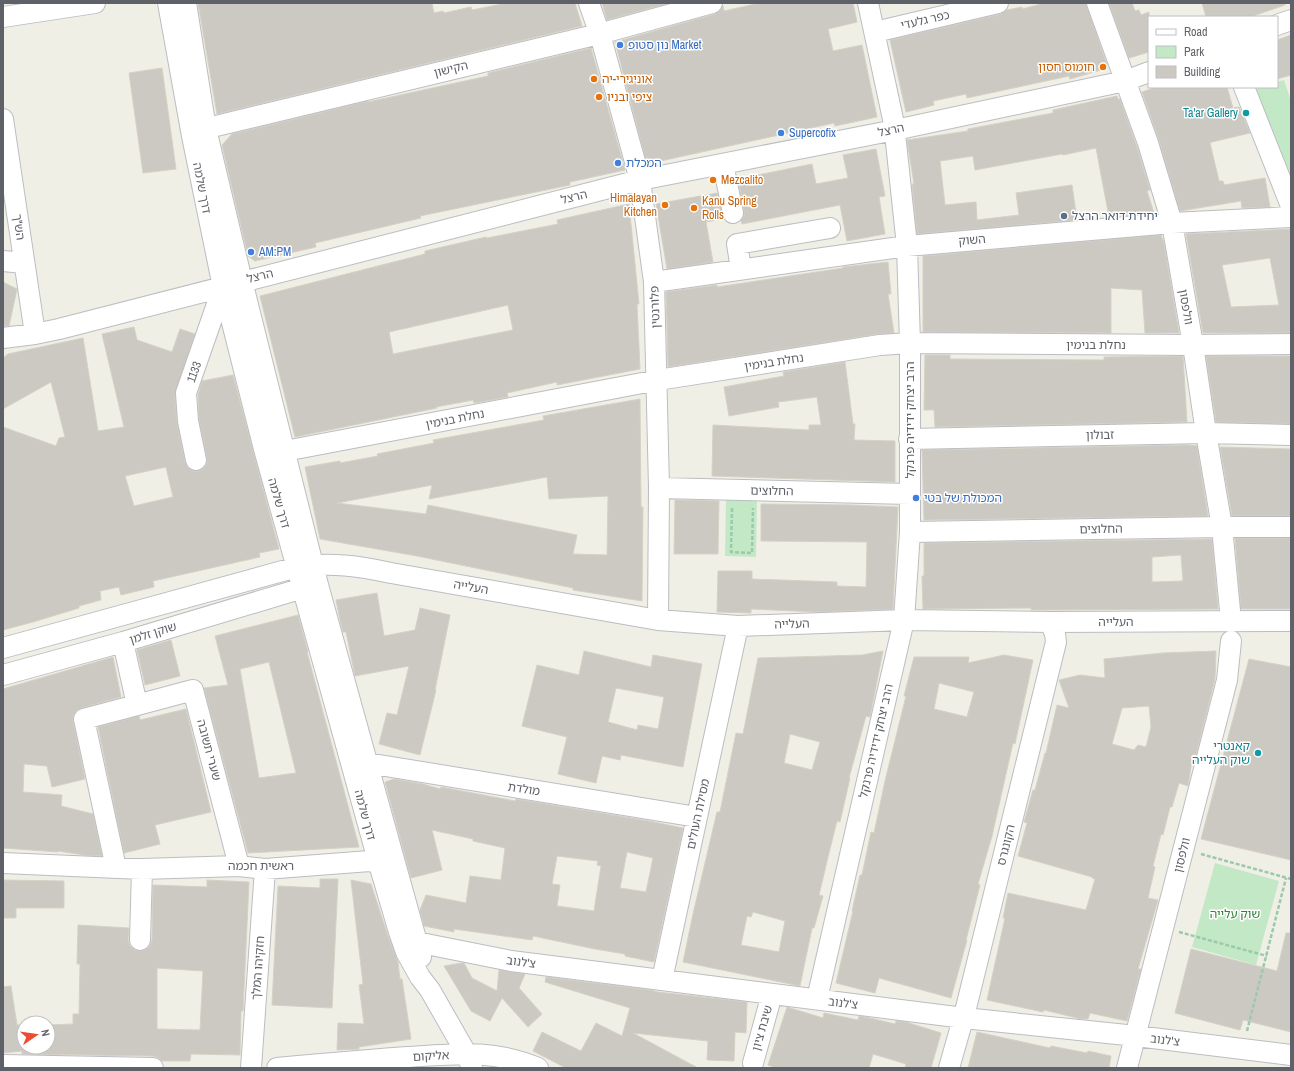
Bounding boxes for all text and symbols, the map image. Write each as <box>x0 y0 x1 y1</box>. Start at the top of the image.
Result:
street label: כפר גלעדי <box>899 7 951 33</box>
legend <box>1148 16 1278 88</box>
text: Road <box>1184 24 1208 40</box>
place label: נון סטופ Market <box>628 37 702 53</box>
marker: נון סטופ Market <box>615 40 625 50</box>
text: Park <box>1184 44 1204 60</box>
street label: הקישון <box>432 57 470 81</box>
place label: חומוס חסון <box>1038 59 1095 75</box>
marker: חומוס חסון <box>1098 62 1108 72</box>
text: Building <box>1184 64 1221 80</box>
place label: אוניגירי-יה <box>602 71 653 87</box>
marker: אוניגירי-יה <box>589 74 599 84</box>
place label: ציפי ובניו <box>607 89 652 105</box>
marker: ציפי ובניו <box>594 92 604 102</box>
place label: Ta'ar Gallery <box>1183 105 1238 121</box>
marker: Ta'ar Gallery <box>1241 108 1251 118</box>
street label: הרצל <box>876 119 906 141</box>
place label: Supercofix <box>789 125 836 141</box>
marker: Supercofix <box>776 128 786 138</box>
place label: המכלת <box>626 155 662 171</box>
marker: המכלת <box>613 158 623 168</box>
street label: דרך שלמה <box>189 161 215 215</box>
place label: Mezcalito <box>721 172 763 188</box>
marker: Mezcalito <box>708 175 718 185</box>
street label: הרצל <box>559 186 589 208</box>
place label: Himalayan Kitchen <box>610 190 657 220</box>
place label: Kanu Spring Rolls <box>702 193 757 223</box>
marker: Himalayan Kitchen <box>660 200 670 210</box>
marker: Kanu Spring Rolls <box>689 203 699 213</box>
place label: יחידת דואר הרצל <box>1072 208 1158 224</box>
marker: יחידת דואר הרצל <box>1059 211 1069 221</box>
street label: הש"ך <box>9 213 29 241</box>
street label: השוק <box>958 231 986 249</box>
place label: AM:PM <box>258 244 291 260</box>
marker: AM:PM <box>246 247 256 257</box>
street label: הרצל <box>245 265 275 287</box>
street label: פלורנטין <box>646 285 664 329</box>
street label: וולפסון <box>1175 288 1197 326</box>
street label: נחלת בנימין <box>1066 337 1126 353</box>
street label: נחלת בנימין <box>743 349 805 375</box>
street label: 1133 <box>183 359 205 385</box>
street label: הרב יצחק ידידיה פרנקל <box>902 362 918 478</box>
street label: נחלת בנימין <box>424 405 486 433</box>
street label: זבולון <box>1086 427 1114 443</box>
street label: דרך שלמה <box>264 476 294 531</box>
street label: החלוצים <box>750 483 794 499</box>
place label: המכולת של בטי <box>924 490 1002 506</box>
marker: המכולת של בטי <box>911 493 921 503</box>
street label: החלוצים <box>1079 521 1123 537</box>
street label: העלייה <box>452 576 490 598</box>
street label: העלייה <box>1098 614 1134 630</box>
street label: העלייה <box>774 615 810 633</box>
street label: שוקן זלמן <box>127 618 179 648</box>
street label: הרב יצחק ידידיה פרנקל <box>855 682 897 800</box>
street label: שערי תשובה <box>193 717 225 783</box>
place label: קאנטרי שוק העלייה <box>1192 738 1250 768</box>
marker: קאנטרי שוק העלייה <box>1253 748 1263 758</box>
street label: מסילת העולים <box>683 777 713 851</box>
street label: מולדת <box>507 779 541 799</box>
street label: דרך שלמה <box>351 788 380 843</box>
street label: הקונגרס <box>993 823 1019 867</box>
street label: וולפסון <box>1170 836 1194 874</box>
street label: ראשית חכמה <box>228 858 294 874</box>
park label: שוק עלייה <box>1210 906 1260 922</box>
street label: חזקיהו המלך <box>248 935 268 1001</box>
street label: צ'לנוב <box>505 952 537 972</box>
street label: צ'לנוב <box>827 993 859 1013</box>
street label: שיבת ציון <box>748 1003 776 1053</box>
north arrow <box>16 1015 56 1055</box>
text: N <box>38 1028 53 1037</box>
street label: צ'לנוב <box>1149 1030 1181 1050</box>
street label: אליקום <box>412 1047 450 1065</box>

